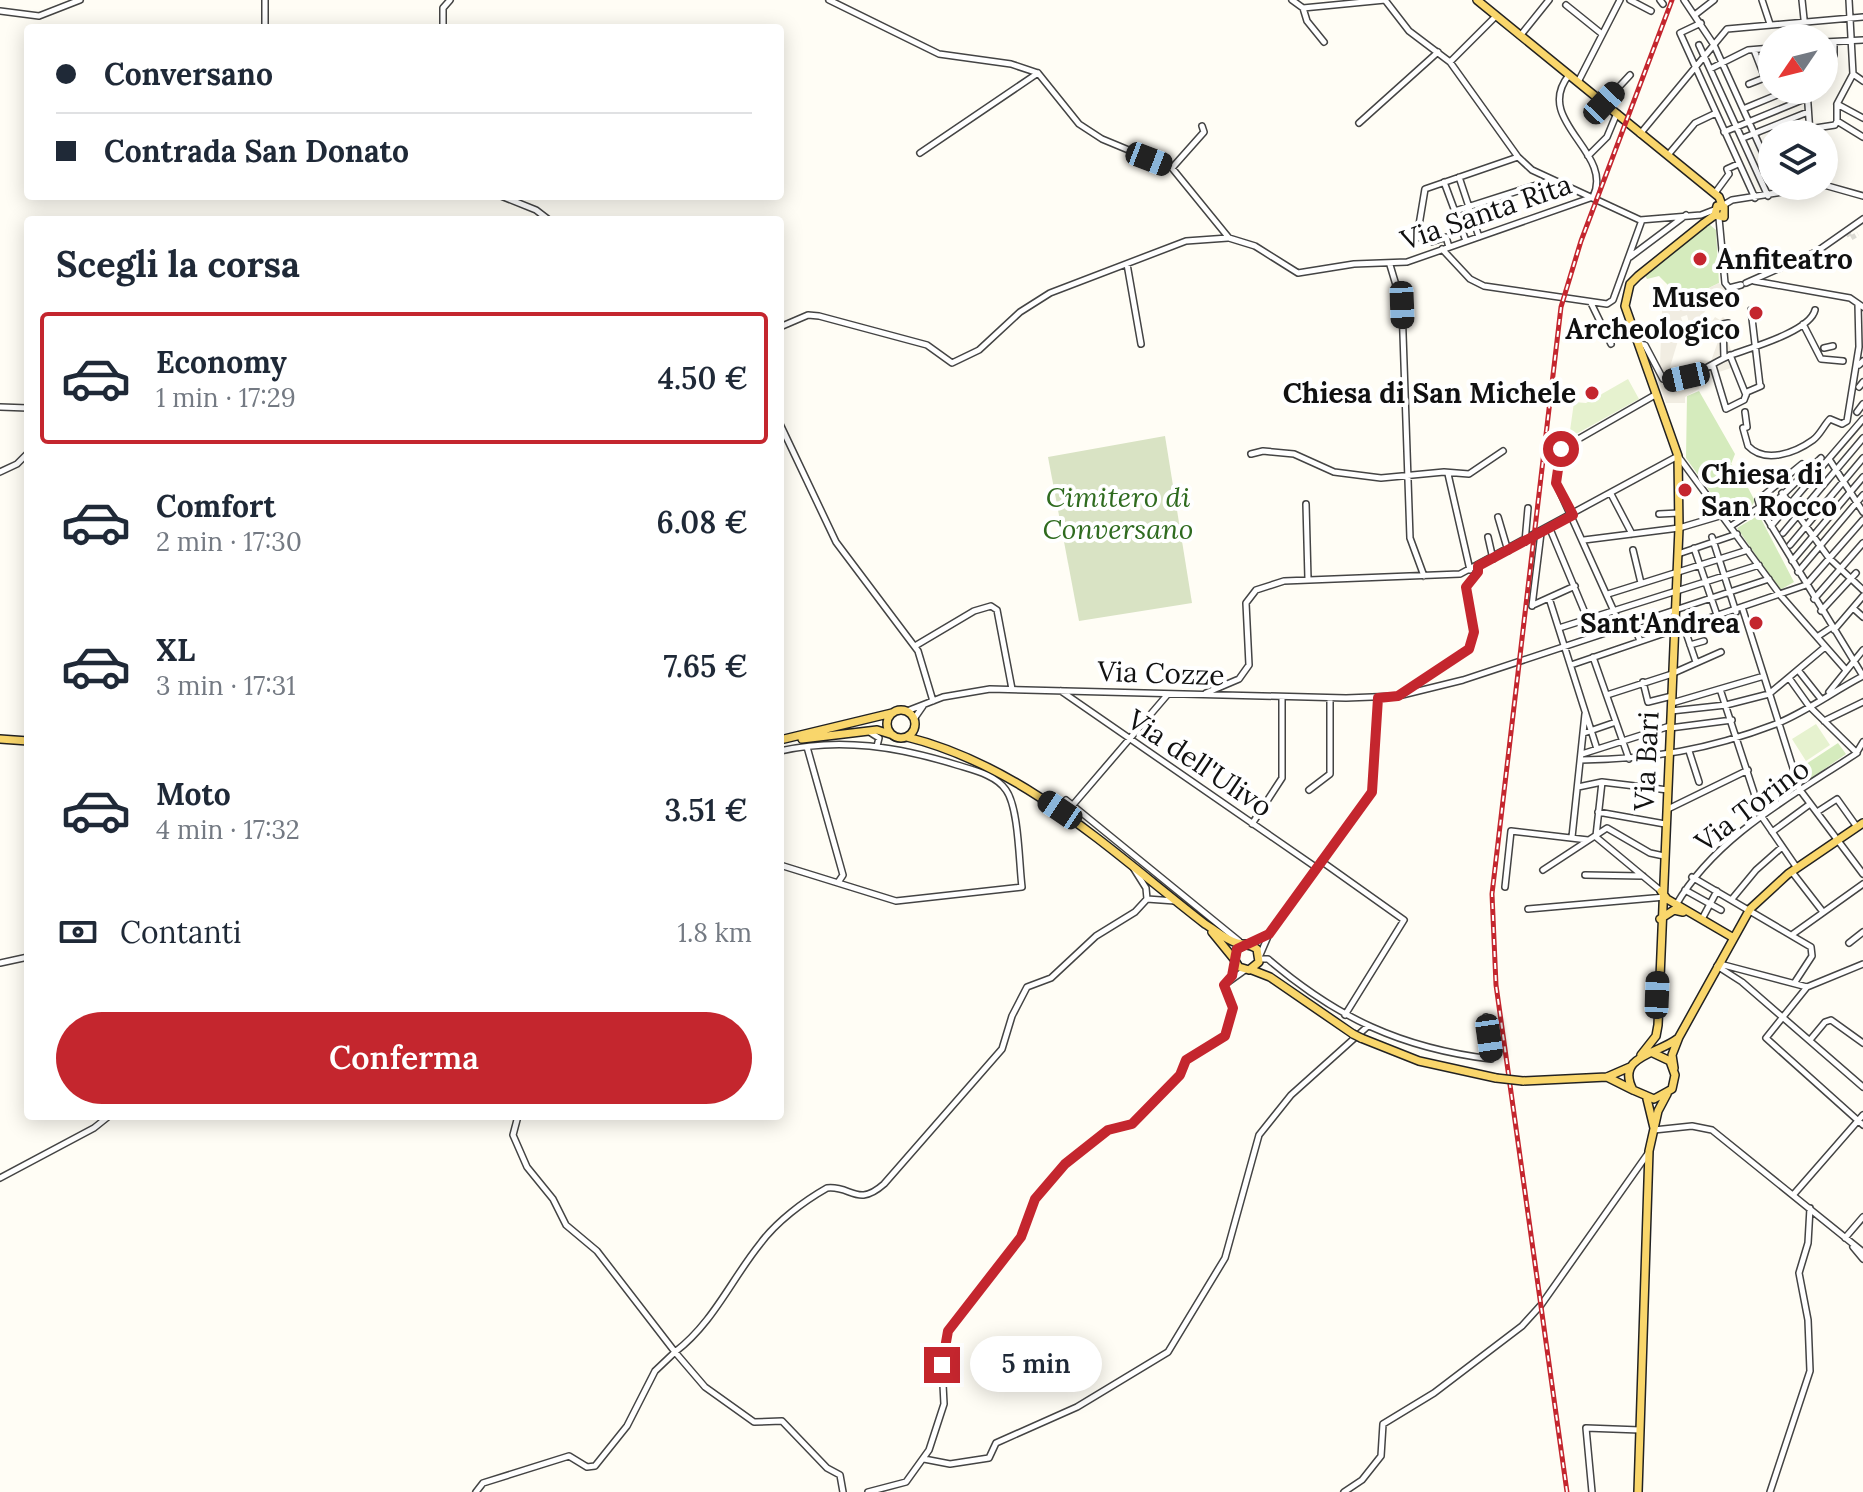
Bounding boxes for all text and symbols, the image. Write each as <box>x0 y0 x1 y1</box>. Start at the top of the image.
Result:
north arrow <box>1758 24 1838 104</box>
map controls <box>1758 24 1838 200</box>
text: Conversano <box>104 55 273 93</box>
car <box>1579 77 1629 129</box>
button: layers <box>1758 120 1838 200</box>
text: Contrada San Donato <box>104 132 409 170</box>
car <box>1122 139 1176 179</box>
street label: Via Santa Rita <box>1395 166 1576 258</box>
text: Scegli la corsa <box>56 241 300 287</box>
place label: Anfiteatro <box>1716 241 1853 277</box>
marker: Anfiteatro <box>1691 250 1709 268</box>
place label: Museo Archeologico <box>1565 279 1740 347</box>
car <box>1389 281 1415 329</box>
marker: Museo Archeologico <box>1747 304 1765 322</box>
icon: car <box>60 342 132 414</box>
text: Economy <box>156 343 287 381</box>
text: 4.50 € <box>658 359 748 397</box>
car <box>1660 360 1712 394</box>
place label: Chiesa di San Michele <box>1283 375 1576 411</box>
text: 1 min · 17:29 <box>156 381 296 414</box>
marker: Chiesa di San Michele <box>1583 384 1601 402</box>
route start <box>1543 431 1579 467</box>
place label: Chiesa di San Rocco <box>1701 456 1837 524</box>
park label: Cimitero di Conversano <box>1043 479 1193 547</box>
marker: Chiesa di San Rocco <box>1676 481 1694 499</box>
icon: car <box>60 486 132 558</box>
text: Comfort <box>156 487 276 525</box>
text: 6.08 € <box>656 503 748 541</box>
text: 2 min · 17:30 <box>156 525 302 558</box>
place label: Sant'Andrea <box>1580 605 1740 641</box>
marker: Sant'Andrea <box>1747 614 1765 632</box>
icon: car <box>60 630 132 702</box>
text: XL <box>156 631 195 669</box>
text: 7.65 € <box>663 647 748 685</box>
street label: Via Cozze <box>1096 653 1225 693</box>
text: 3 min · 17:31 <box>156 669 296 702</box>
street label: Via dell'Ulivo <box>1120 701 1279 825</box>
street label: Via Bari <box>1625 710 1667 813</box>
street label: Via Torino <box>1687 750 1816 860</box>
icon: car <box>60 774 132 846</box>
text: Moto <box>156 775 231 813</box>
car <box>1033 787 1087 833</box>
text: 3.51 € <box>664 791 748 829</box>
text: 4 min · 17:32 <box>156 813 300 846</box>
icon: cash <box>56 910 100 954</box>
text: Contanti <box>120 913 242 951</box>
text: 1.8 km <box>677 916 752 949</box>
car <box>1644 971 1670 1019</box>
button: Conferma <box>56 1012 752 1104</box>
car <box>1474 1013 1504 1063</box>
callout: 5 min <box>970 1337 1102 1393</box>
route end <box>924 1347 960 1383</box>
text: 5 min <box>1001 1347 1071 1380</box>

